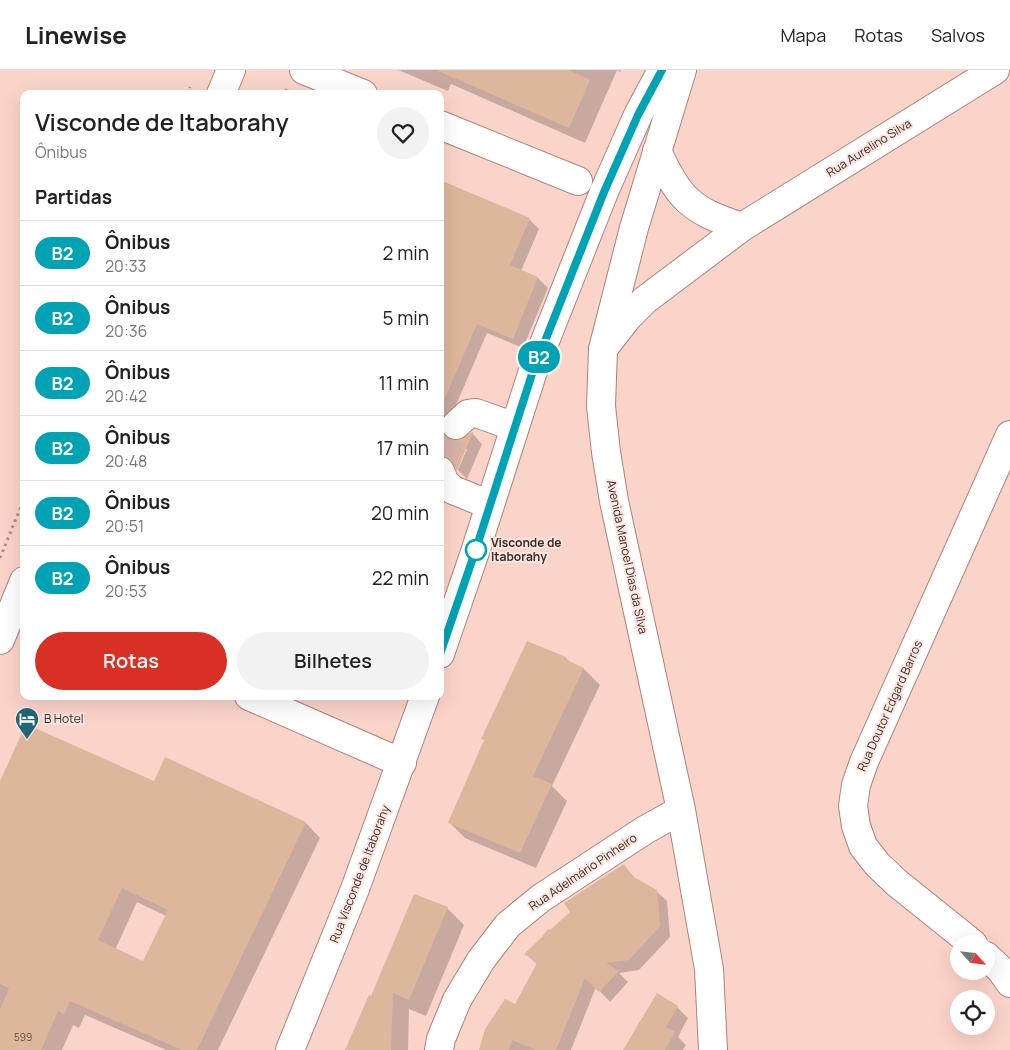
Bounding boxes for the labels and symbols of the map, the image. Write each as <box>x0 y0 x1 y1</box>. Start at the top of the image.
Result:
street label: Rua Aurelino Silva <box>823 115 915 181</box>
line badge: B2 <box>516 341 562 373</box>
street label: Avenida Manoel Dias da Silva <box>603 478 652 635</box>
place label: Visconde de Itaborahy <box>491 534 562 565</box>
marker: Visconde de Itaborahy <box>465 539 487 561</box>
street label: Rua Doutor Edgard Barros <box>853 638 926 774</box>
hotel icon: B Hotel <box>14 706 40 740</box>
place label: B Hotel <box>44 710 83 727</box>
street label: Rua Visconde de Itaborahy <box>325 802 394 945</box>
street label: Rua Adelmário Pinheiro <box>525 829 640 914</box>
north arrow <box>950 935 995 980</box>
house number: 599 <box>14 1030 32 1044</box>

